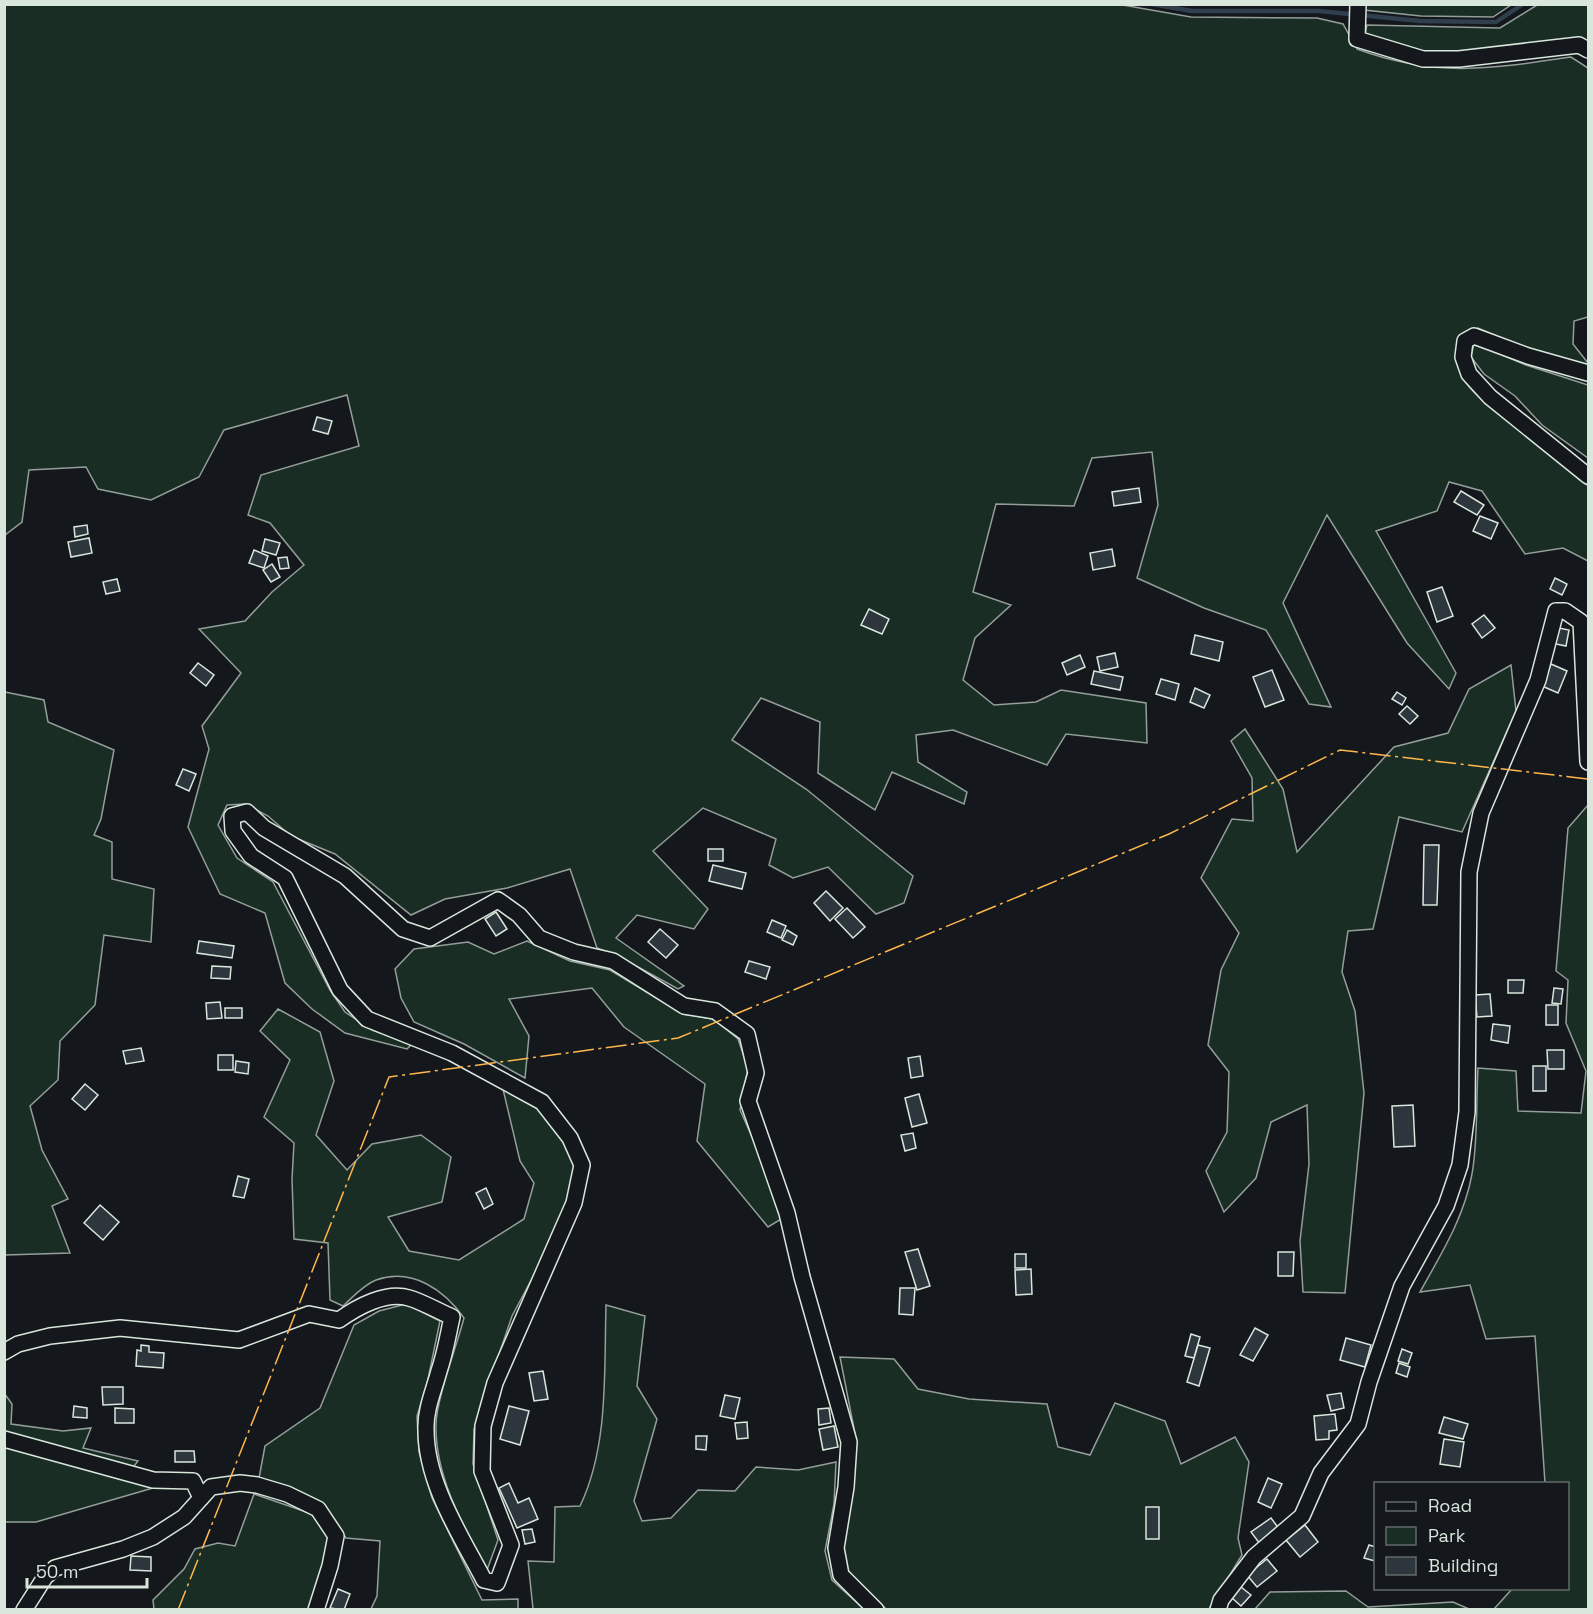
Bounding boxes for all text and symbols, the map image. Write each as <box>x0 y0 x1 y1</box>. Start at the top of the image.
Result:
legend <box>1374 1482 1569 1590</box>
text: Road <box>1428 1494 1472 1517</box>
text: Park <box>1428 1524 1466 1547</box>
scale bar <box>27 1551 147 1589</box>
text: Building <box>1428 1554 1498 1577</box>
text: 50 m <box>36 1560 78 1583</box>

